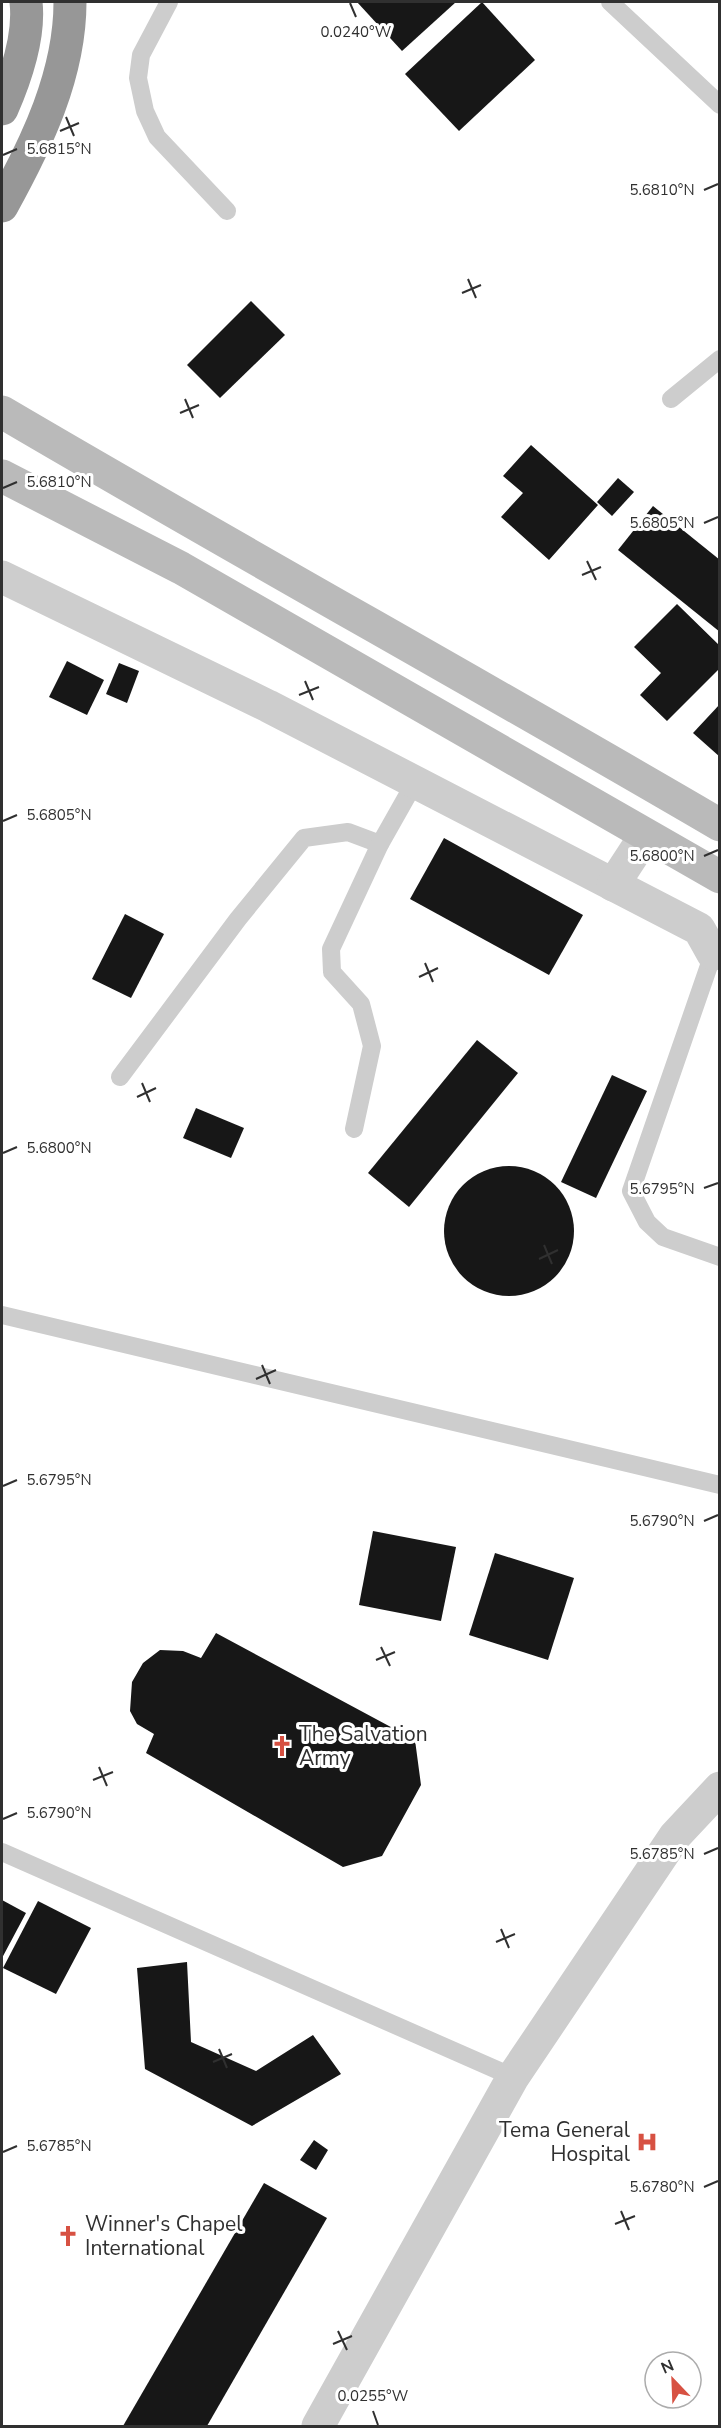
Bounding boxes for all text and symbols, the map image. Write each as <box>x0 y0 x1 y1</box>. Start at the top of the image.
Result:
text: 0.0240°W <box>321 22 392 42</box>
text: 5.6815°N <box>26 139 92 159</box>
text: 5.6810°N <box>629 180 695 200</box>
text: 5.6810°N <box>26 472 92 492</box>
text: 5.6805°N <box>629 513 695 533</box>
text: 5.6805°N <box>26 805 92 825</box>
text: 5.6800°N <box>629 846 695 866</box>
text: 5.6800°N <box>26 1138 92 1158</box>
text: 5.6795°N <box>629 1179 695 1199</box>
text: 5.6795°N <box>26 1470 92 1490</box>
text: 5.6790°N <box>629 1511 695 1531</box>
place label: The Salvation Army <box>299 1720 428 1772</box>
church icon: The Salvation Army <box>270 1734 294 1758</box>
text: 5.6790°N <box>26 1803 92 1823</box>
text: 5.6785°N <box>629 1844 695 1864</box>
place label: Tema General Hospital <box>499 2116 631 2168</box>
hospital icon: Tema General Hospital <box>635 2130 659 2154</box>
text: 5.6785°N <box>26 2136 92 2156</box>
text: 5.6780°N <box>629 2177 695 2197</box>
place label: Winner's Chapel International <box>85 2210 243 2262</box>
church icon: Winner's Chapel International <box>56 2224 80 2248</box>
north arrow <box>643 2350 703 2410</box>
text: N <box>658 2355 677 2380</box>
text: 0.0255°W <box>338 2386 409 2406</box>

